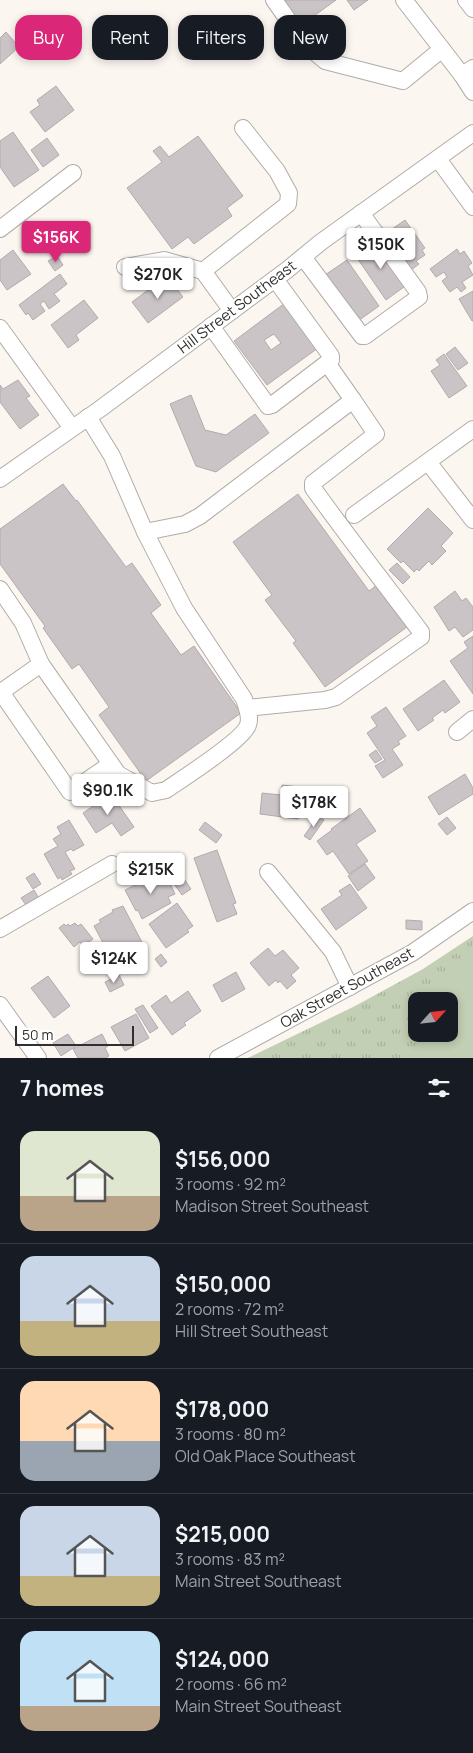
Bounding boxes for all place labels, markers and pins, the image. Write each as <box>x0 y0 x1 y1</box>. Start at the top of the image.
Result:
pin: $156K <box>21 220 91 263</box>
pin: $150K <box>346 228 416 270</box>
pin: $270K <box>123 258 193 300</box>
pin: $90.1K <box>67 774 149 816</box>
pin: $178K <box>279 786 349 828</box>
pin: $215K <box>116 852 186 895</box>
pin: $124K <box>79 942 149 984</box>

